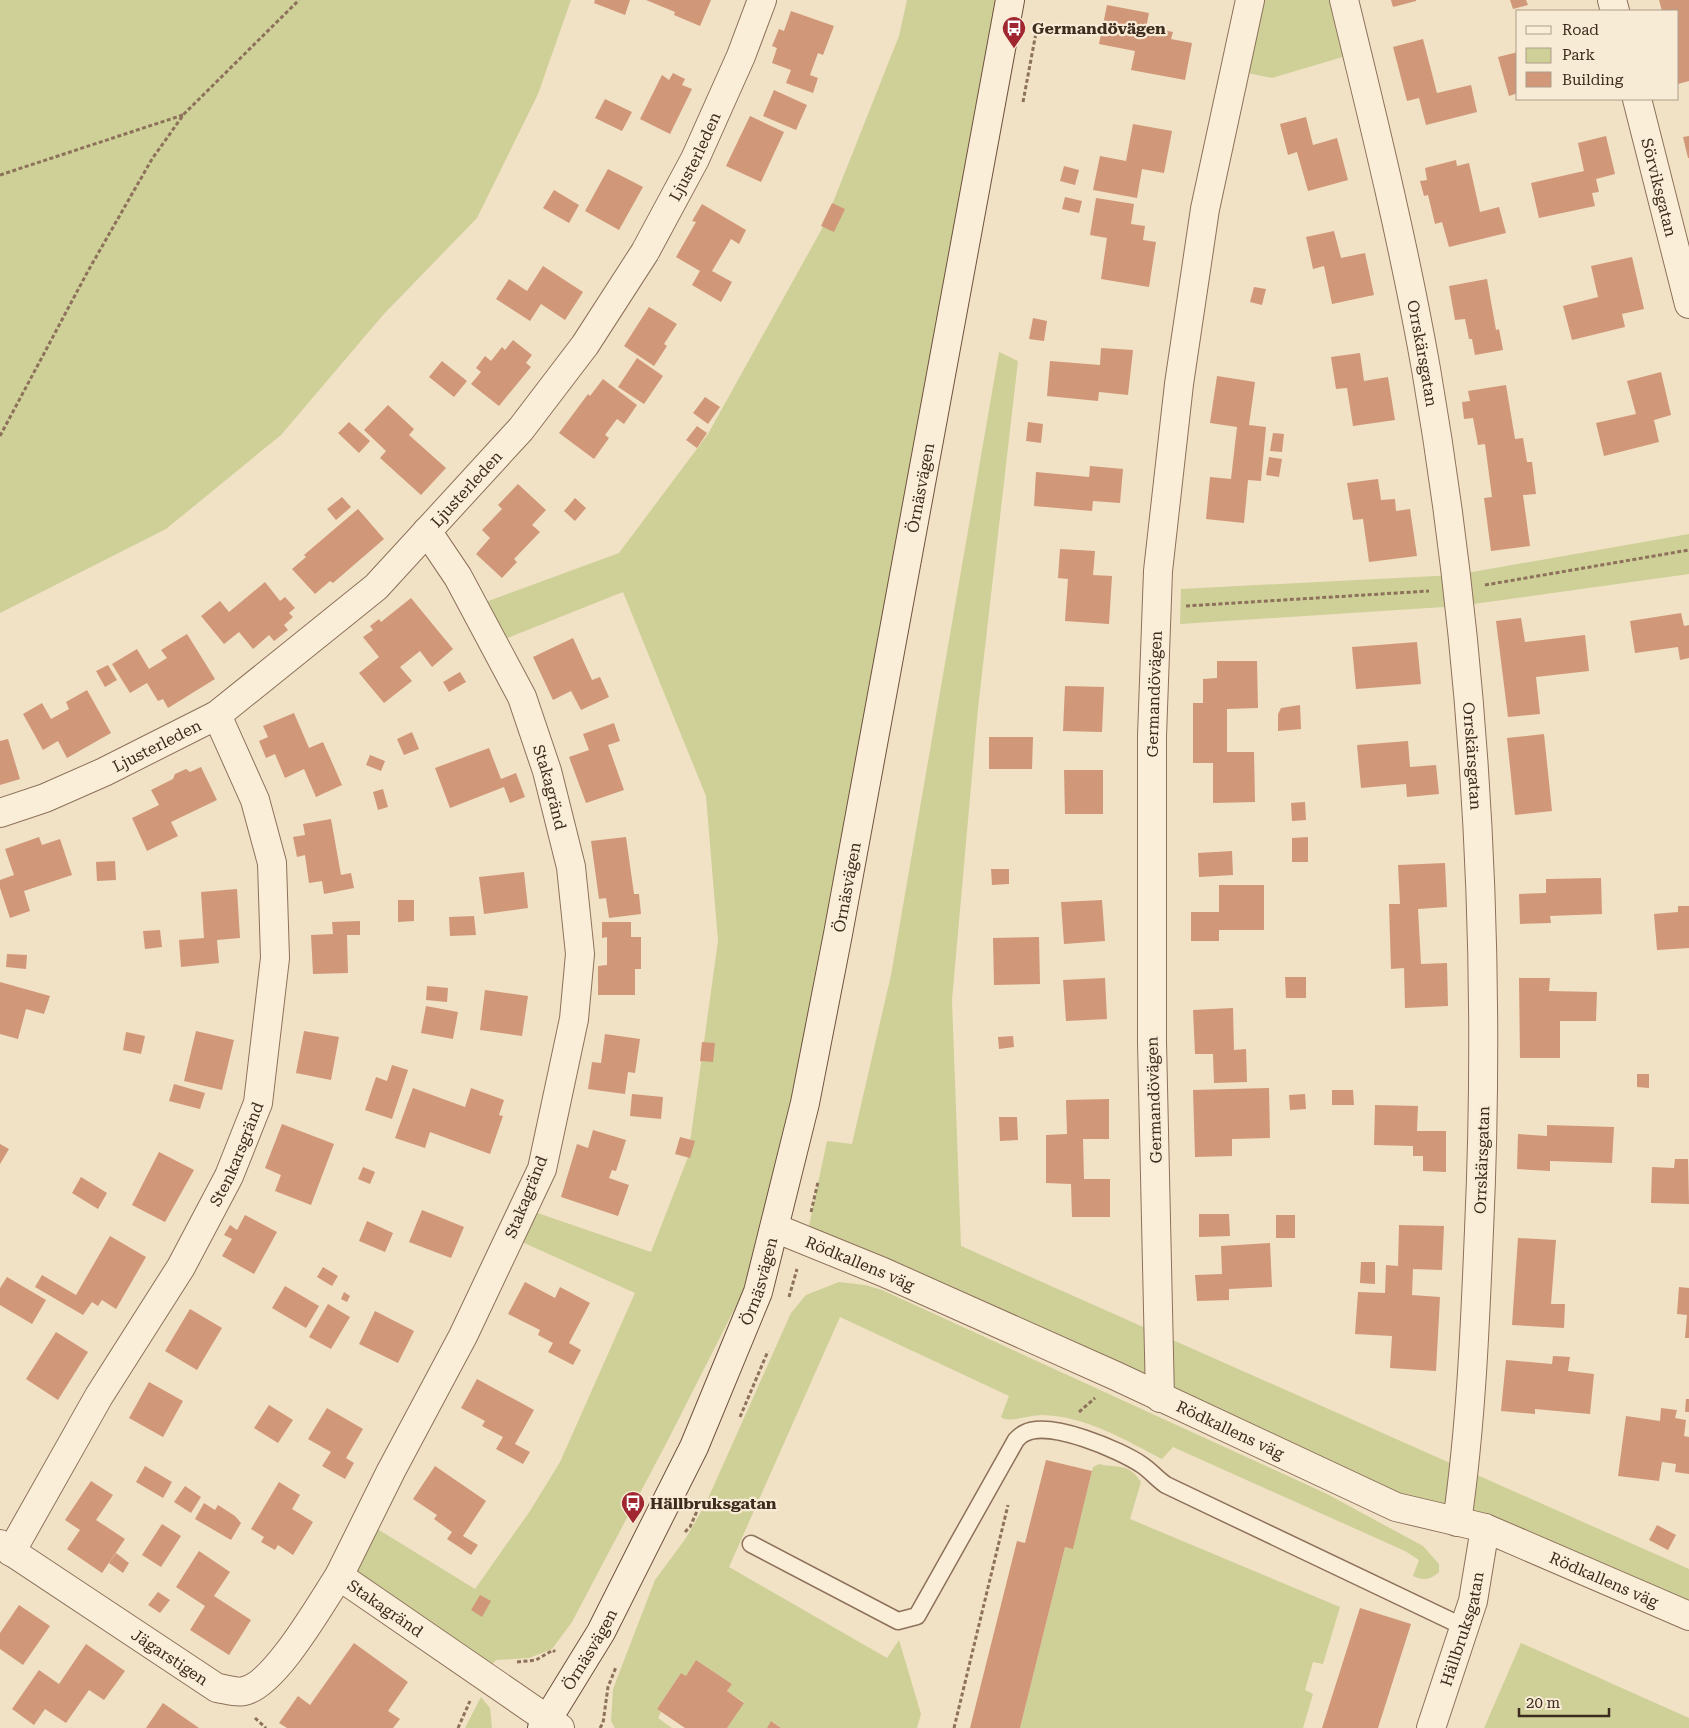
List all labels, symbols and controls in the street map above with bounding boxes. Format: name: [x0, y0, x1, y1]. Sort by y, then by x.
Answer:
legend: [1516, 10, 1679, 100]
bus stop icon: Germandövägen: [1001, 15, 1027, 49]
place label: Germandövägen: [1032, 19, 1166, 38]
text: Road: [1562, 21, 1599, 39]
text: Park: [1562, 46, 1596, 64]
text: Building: [1562, 71, 1624, 89]
street label: Ljusterleden: [665, 109, 724, 204]
street label: Sörviksgatan: [1638, 136, 1681, 239]
street label: Orrskärsgatan: [1404, 298, 1442, 408]
street label: Örnäsvägen: [903, 441, 938, 534]
street label: Ljusterleden: [427, 447, 506, 531]
street label: Germandövägen: [1143, 630, 1165, 758]
street label: Orrskärsgatan: [1459, 701, 1486, 811]
street label: Ljusterleden: [109, 715, 204, 776]
street label: Stakagränd: [529, 742, 571, 832]
street label: Örnäsvägen: [829, 841, 864, 934]
street label: Germandövägen: [1142, 1036, 1166, 1164]
street label: Stenkarsgränd: [205, 1099, 267, 1209]
street label: Orrskärsgatan: [1471, 1106, 1493, 1214]
street label: Stakagränd: [501, 1153, 551, 1241]
street label: Rödkallens väg: [803, 1232, 919, 1295]
street label: Örnäsvägen: [736, 1235, 781, 1328]
street label: Rödkallens väg: [1173, 1396, 1288, 1463]
bus stop icon: Hällbruksgatan: [620, 1490, 646, 1524]
place label: Hällbruksgatan: [650, 1494, 777, 1513]
street label: Rödkallens väg: [1547, 1548, 1662, 1612]
street label: Hällbruksgatan: [1436, 1570, 1487, 1689]
street label: Stakagränd: [344, 1575, 427, 1641]
street label: Örnäsvägen: [558, 1605, 621, 1693]
street label: Jägarstigen: [128, 1625, 212, 1689]
scale bar: [1519, 1686, 1609, 1718]
text: 20 m: [1526, 1694, 1561, 1712]

